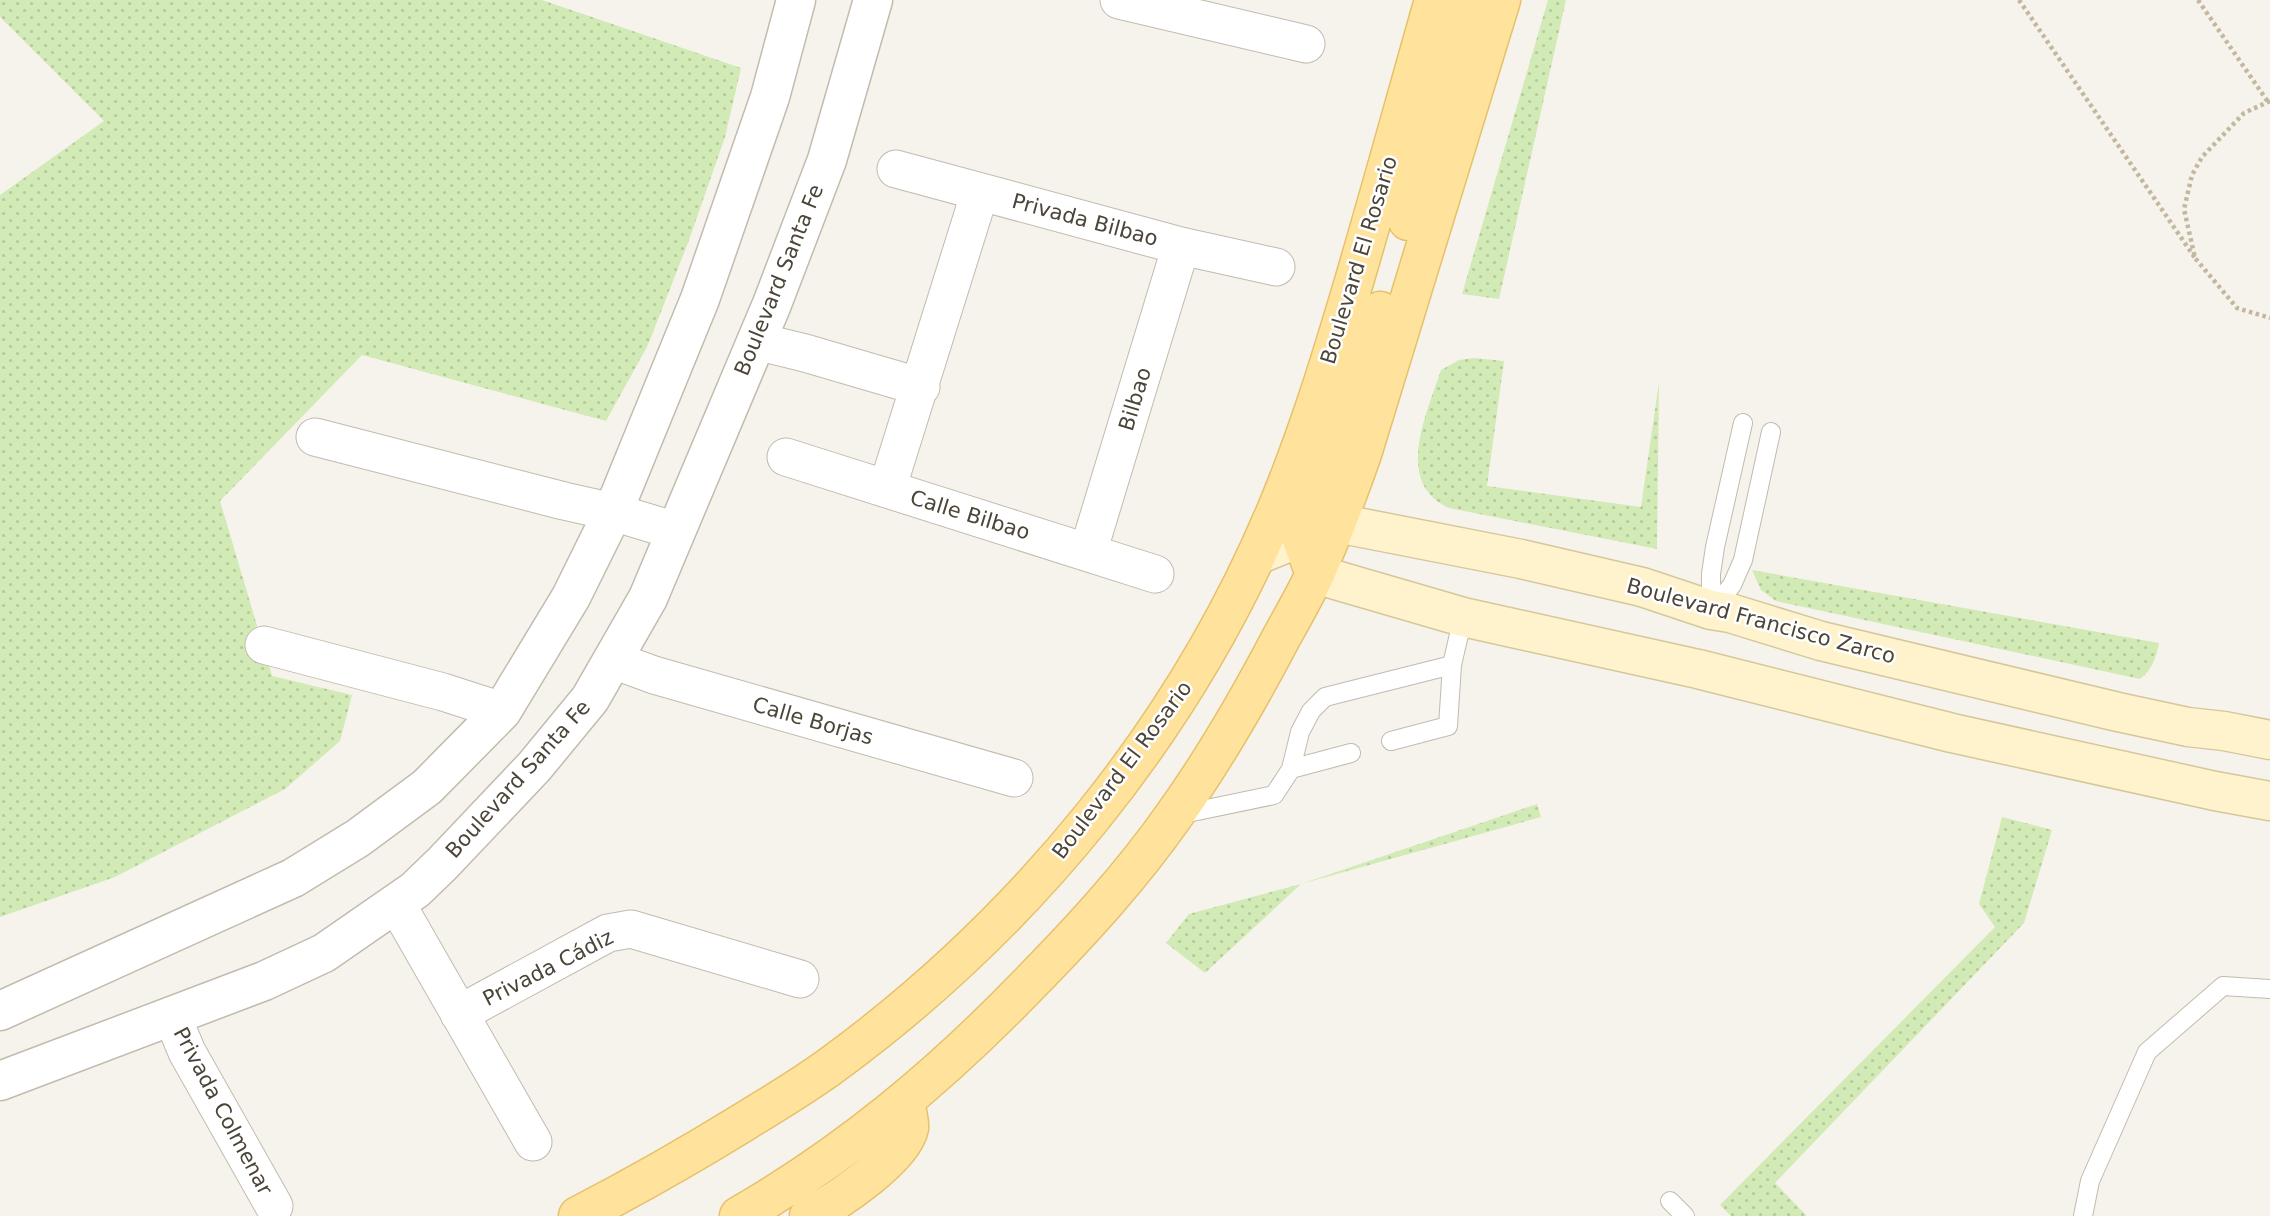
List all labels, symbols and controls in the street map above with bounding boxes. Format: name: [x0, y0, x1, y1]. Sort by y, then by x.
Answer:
street label: Boulevard El Rosario: [1316, 153, 1402, 367]
street label: Boulevard Santa Fe: [730, 181, 828, 379]
street label: Privada Bilbao: [1009, 189, 1161, 251]
street label: Bilbao: [1114, 364, 1156, 434]
street label: Calle Bilbao: [907, 485, 1033, 545]
street label: Boulevard Francisco Zarco: [1624, 574, 1898, 668]
street label: Boulevard El Rosario: [1047, 676, 1197, 864]
street label: Calle Borjas: [750, 692, 876, 750]
street label: Boulevard Santa Fe: [441, 695, 595, 863]
street label: Privada Cádiz: [479, 925, 617, 1011]
street label: Privada Colmenar: [169, 1023, 278, 1199]

